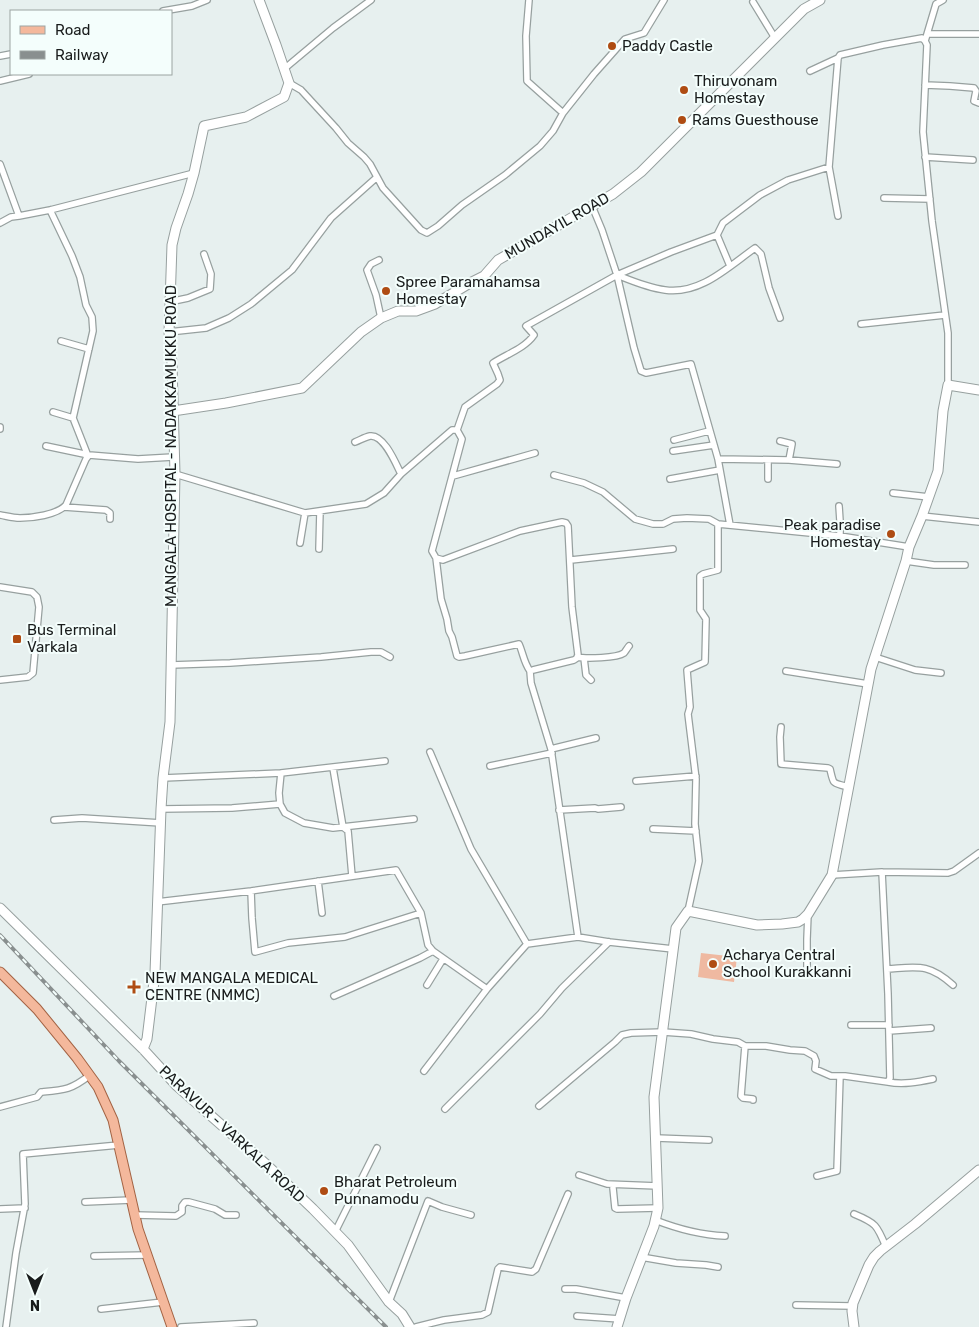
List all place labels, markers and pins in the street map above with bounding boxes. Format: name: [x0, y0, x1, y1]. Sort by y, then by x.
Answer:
place label: Paddy Castle: [622, 37, 713, 55]
marker: Paddy Castle: [606, 40, 618, 52]
place label: Thiruvonam Homestay: [694, 72, 777, 107]
marker: Thiruvonam Homestay: [678, 84, 690, 96]
place label: Rams Guesthouse: [692, 111, 819, 129]
marker: Rams Guesthouse: [676, 114, 688, 126]
place label: Spree Paramahamsa Homestay: [396, 273, 540, 308]
marker: Spree Paramahamsa Homestay: [380, 285, 392, 297]
place label: Peak paradise Homestay: [784, 516, 881, 551]
marker: Peak paradise Homestay: [885, 528, 897, 540]
place label: Bus Terminal Varkala: [27, 621, 116, 656]
marker: Bus Terminal Varkala: [11, 633, 23, 645]
place label: Acharya Central School Kurakkanni: [723, 946, 851, 981]
marker: Acharya Central School Kurakkanni: [707, 958, 719, 970]
place label: NEW MANGALA MEDICAL CENTRE (NMMC): [145, 969, 319, 1004]
marker: NEW MANGALA MEDICAL CENTRE (NMMC): [127, 980, 141, 994]
place label: Bharat Petroleum Punnamodu: [334, 1173, 457, 1208]
marker: Bharat Petroleum Punnamodu: [318, 1185, 330, 1197]

